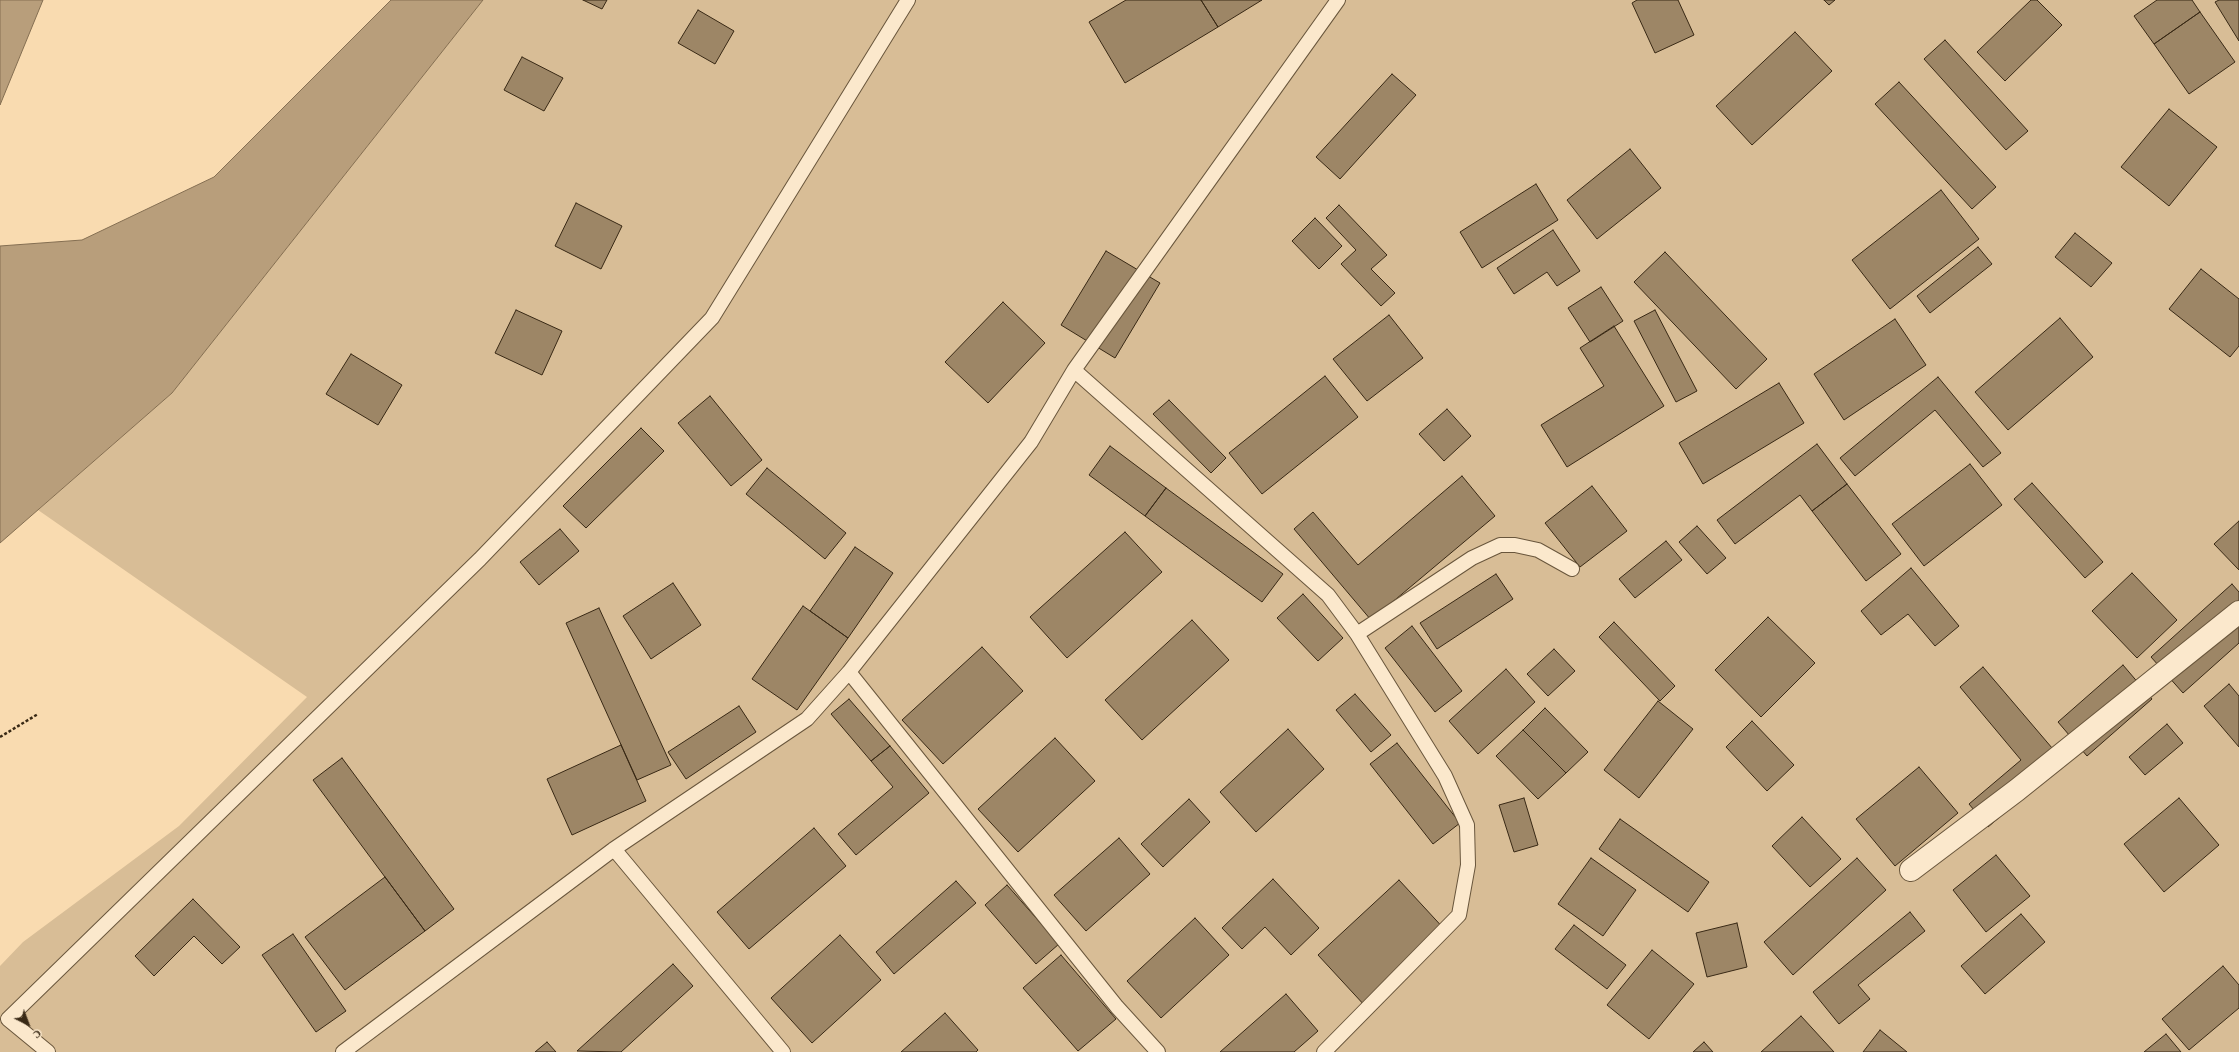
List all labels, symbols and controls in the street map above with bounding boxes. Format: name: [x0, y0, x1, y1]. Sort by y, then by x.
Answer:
north arrow: [8, 1004, 48, 1044]
text: С: [29, 1025, 44, 1041]

